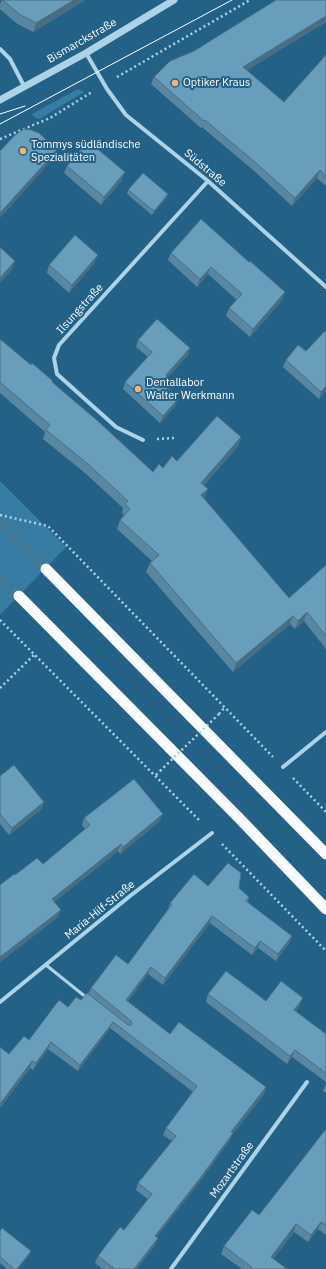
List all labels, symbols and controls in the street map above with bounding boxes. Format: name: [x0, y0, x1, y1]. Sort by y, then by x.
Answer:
street label: Bismarckstraße: [45, 16, 119, 66]
place label: Optiker Kraus: [183, 76, 250, 90]
marker: Optiker Kraus: [170, 78, 180, 88]
place label: Tommys südländische Spezialitäten: [31, 138, 141, 164]
marker: Tommys südländische Spezialitäten: [18, 146, 28, 156]
street label: Südstraße: [181, 147, 229, 189]
street label: Ilsungstraße: [54, 281, 106, 337]
place label: Dentallabor Walter Werkmann: [146, 376, 234, 402]
marker: Dentallabor Walter Werkmann: [133, 384, 143, 394]
street label: Maria-Hilf-Straße: [62, 878, 138, 942]
street label: Mozartstraße: [207, 1139, 257, 1201]

